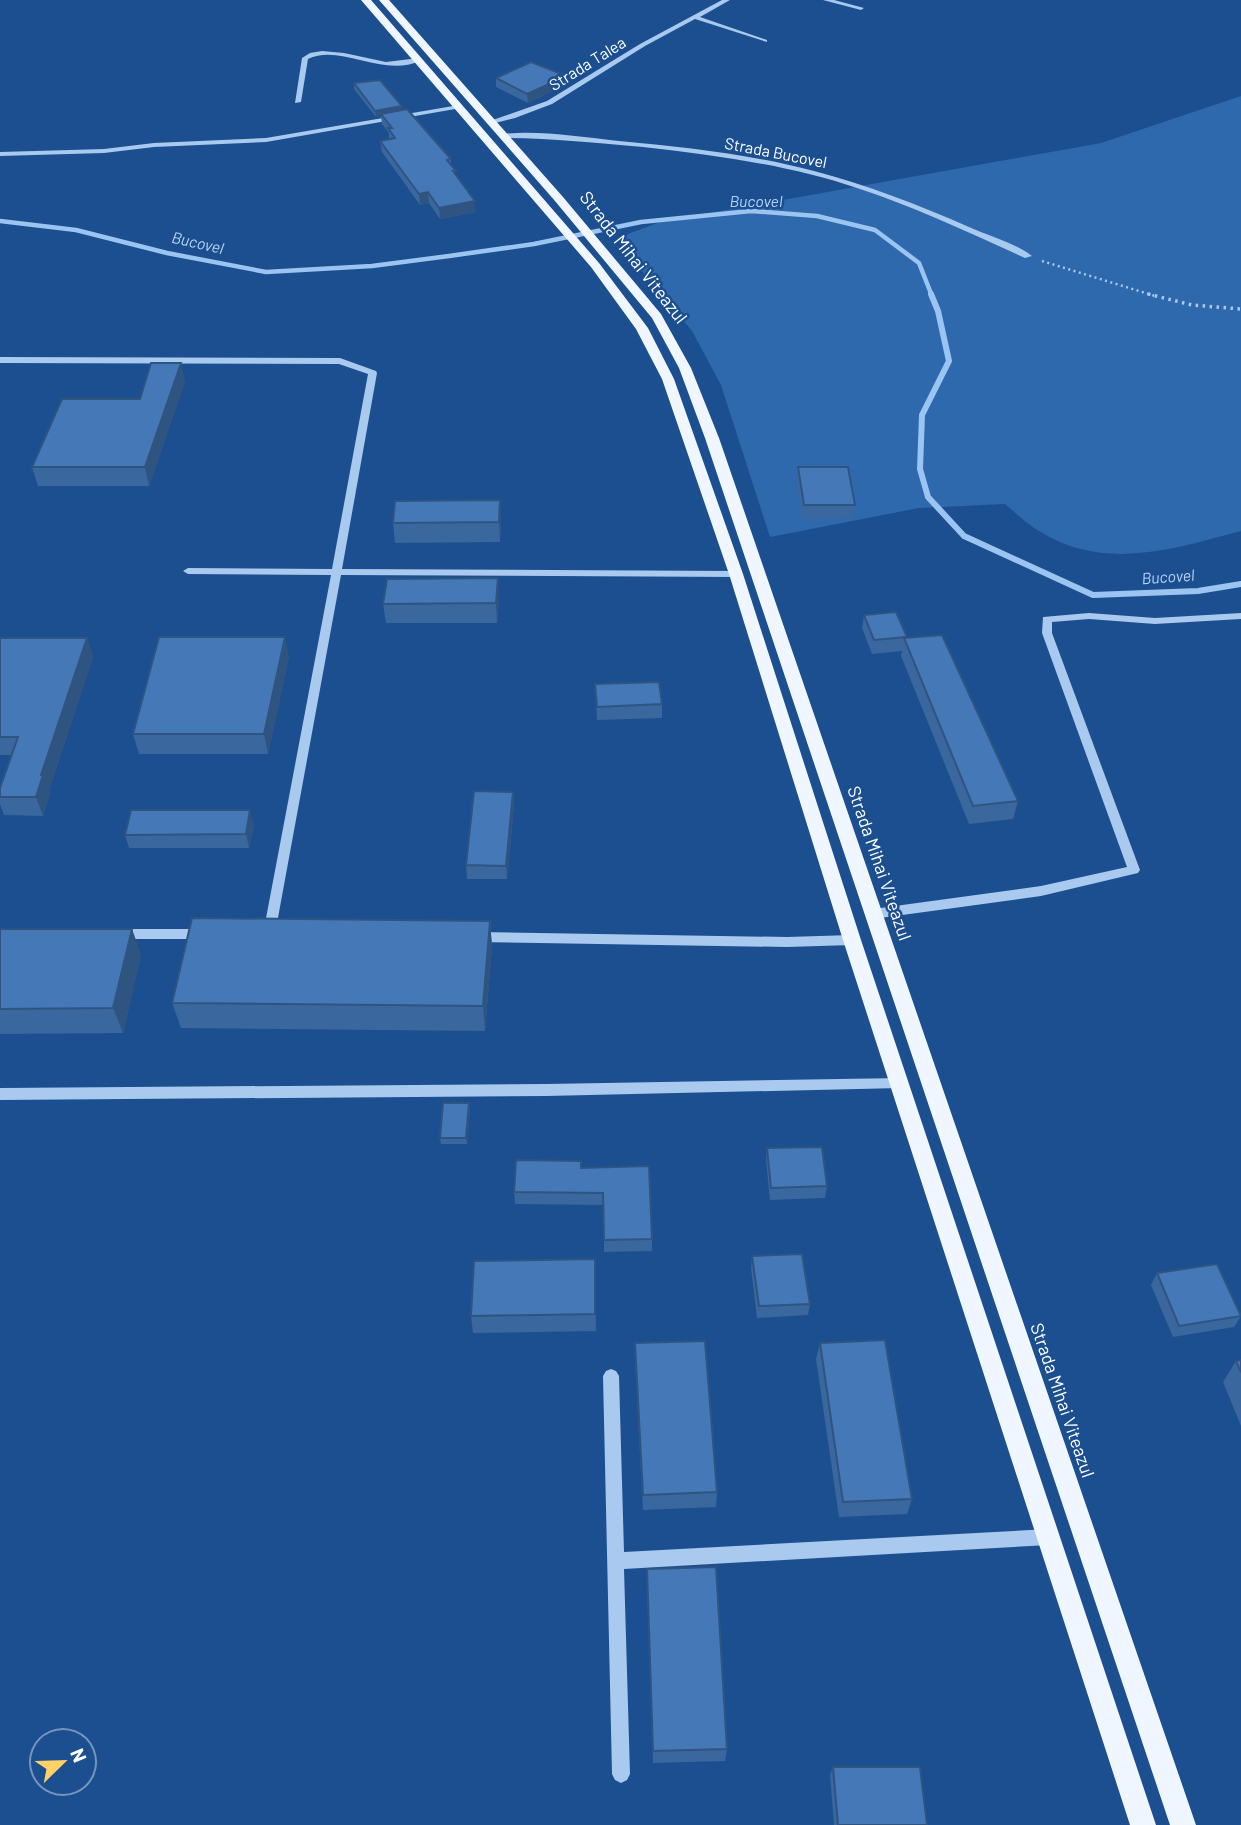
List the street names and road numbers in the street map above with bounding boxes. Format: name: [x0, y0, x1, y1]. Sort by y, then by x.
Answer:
street label: Strada Talea: [545, 32, 629, 94]
street label: Strada Bucovel: [723, 133, 829, 171]
street label: Strada Mihai Viteazul: [575, 186, 693, 328]
street label: Strada Mihai Viteazul: [843, 783, 917, 943]
street label: Strada Mihai Viteazul: [1026, 1320, 1100, 1480]

